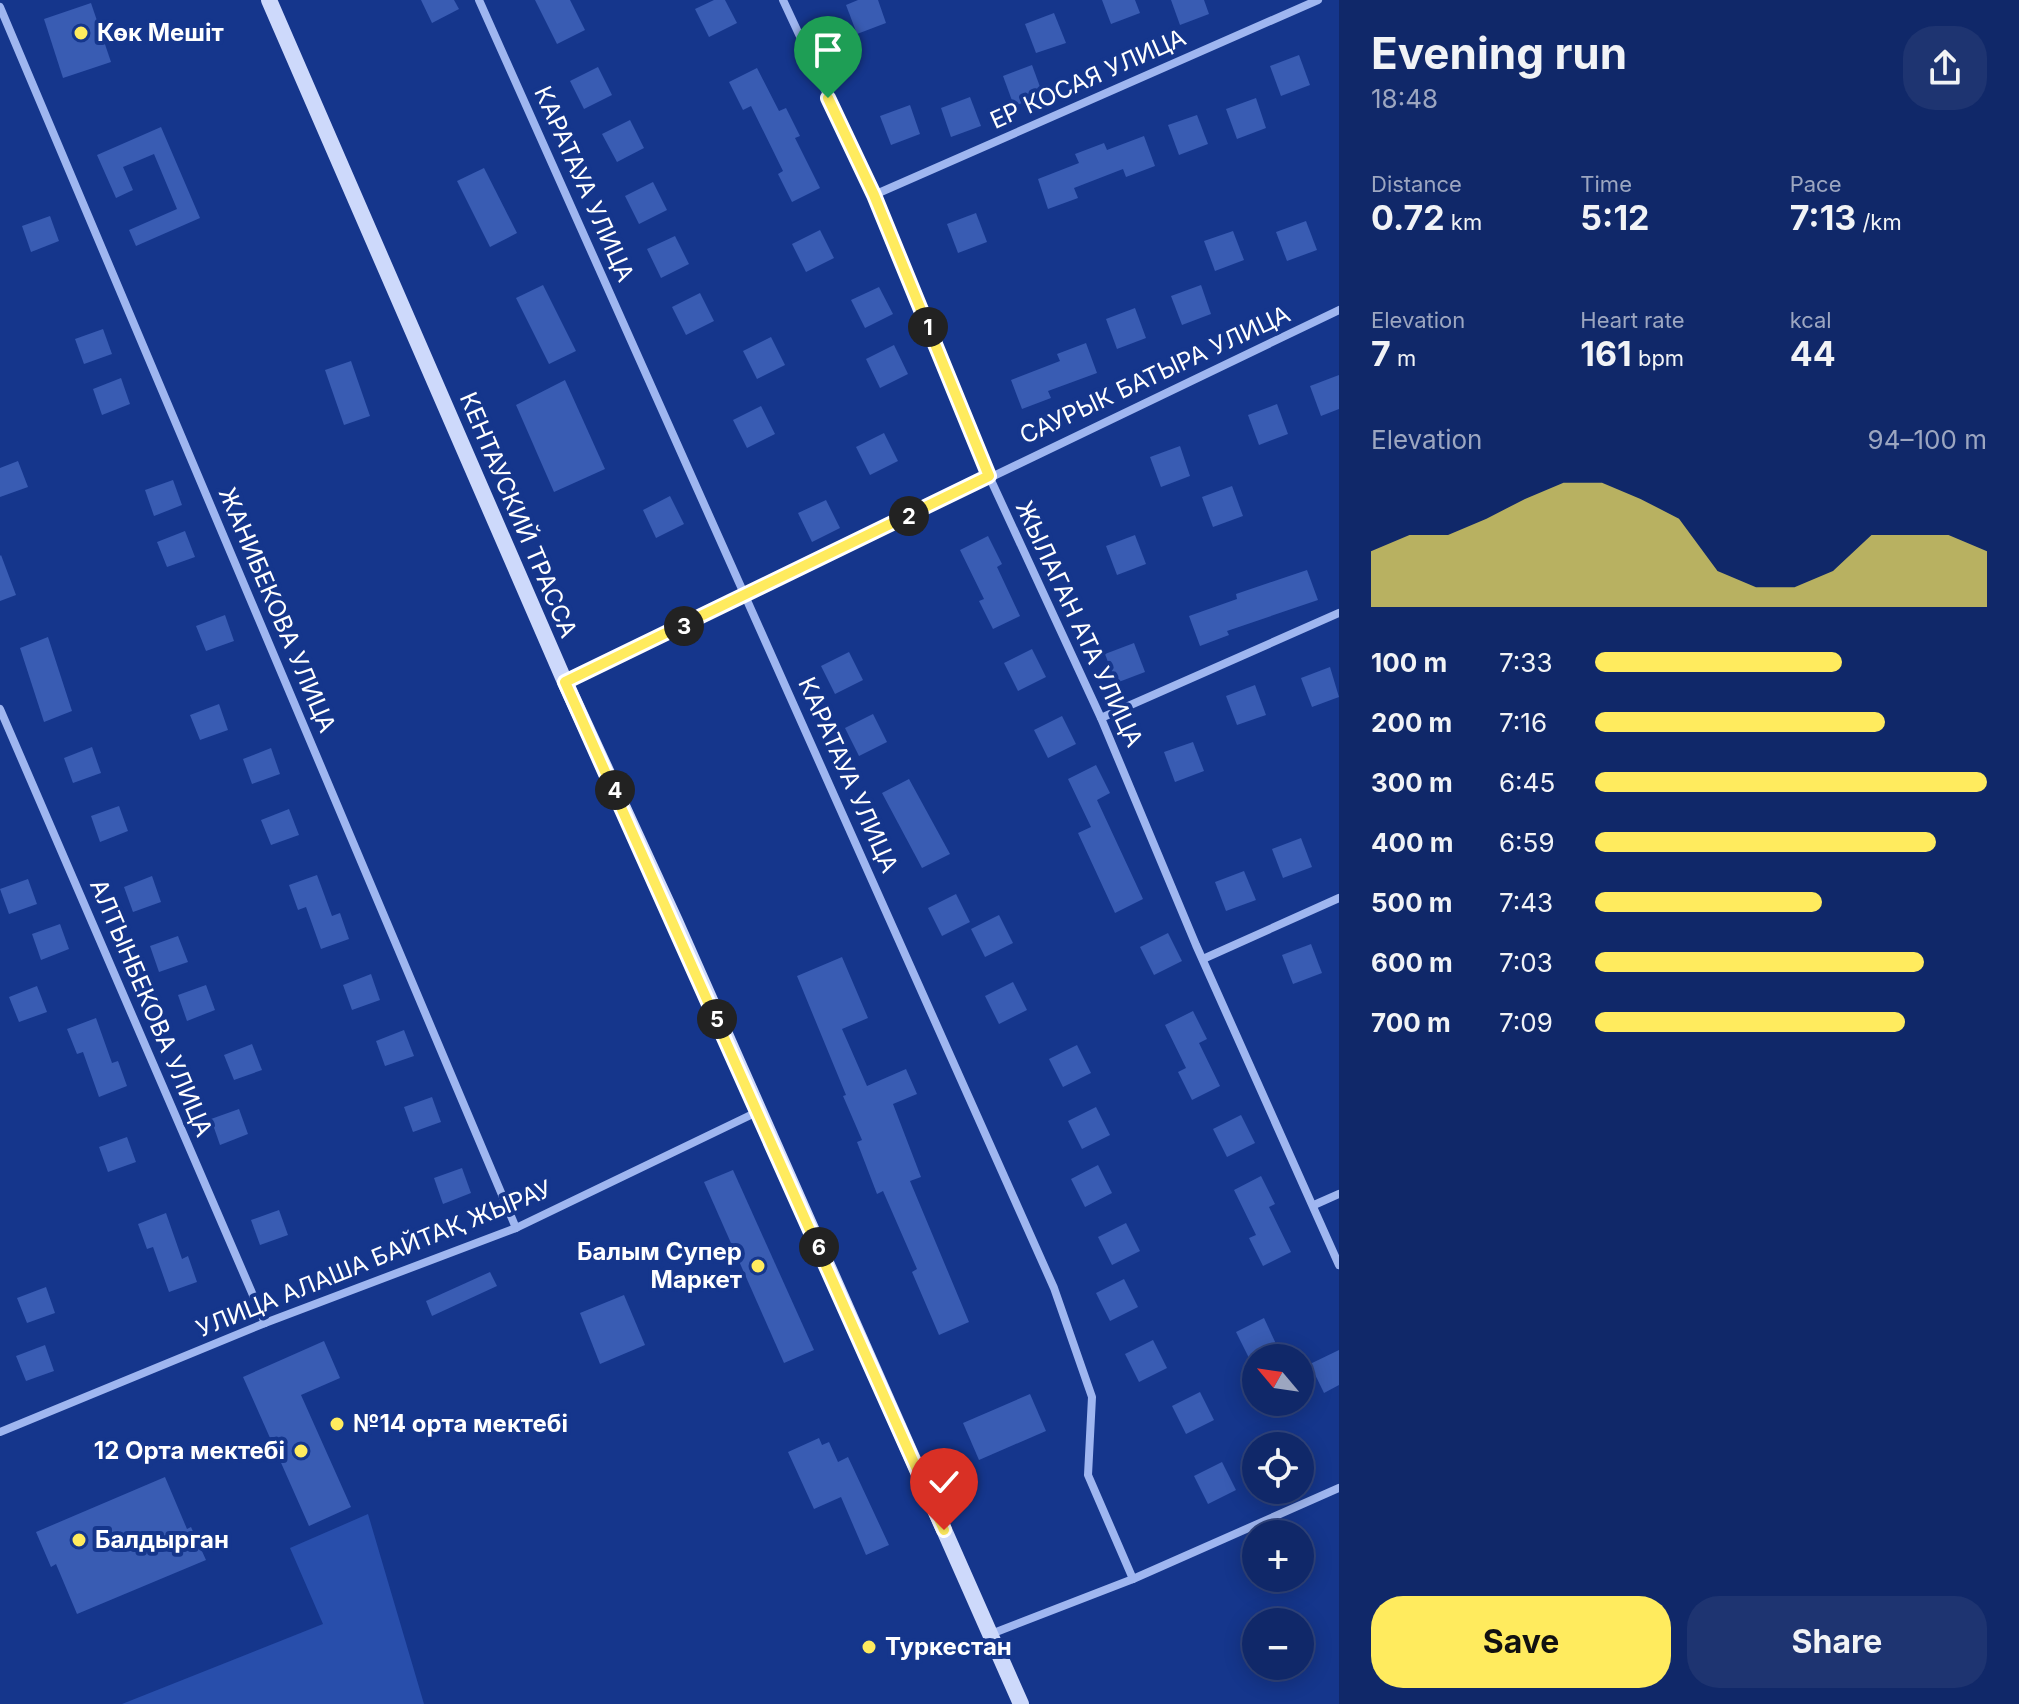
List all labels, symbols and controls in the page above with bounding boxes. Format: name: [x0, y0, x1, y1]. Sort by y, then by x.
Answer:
pin: [794, 16, 862, 98]
place label: Көк Мешіт: [97, 18, 224, 47]
street label: ЕР КОСАЯ УЛИЦА: [986, 22, 1190, 135]
marker: Көк Мешіт: [72, 24, 90, 42]
text: Evening run: [1371, 26, 1627, 80]
button: share: [1903, 26, 1987, 110]
icon: arrive: [806, 28, 850, 72]
street label: КАРАТАУА УЛИЦА: [528, 82, 641, 286]
text: 18:48: [1371, 83, 1438, 114]
text: Distance: [1371, 171, 1462, 197]
text: Time: [1580, 171, 1632, 197]
text: Pace: [1790, 171, 1841, 197]
text: 0.72: [1371, 197, 1445, 238]
text: 5:12: [1580, 197, 1650, 238]
text: 7:13: [1790, 197, 1856, 238]
text: km: [1445, 209, 1482, 235]
text: /km: [1856, 209, 1902, 235]
street label: САУРЫК БАТЫРА УЛИЦА: [1015, 299, 1295, 450]
pin: 1: [908, 307, 948, 347]
text: Elevation: [1371, 307, 1465, 333]
text: Heart rate: [1580, 307, 1685, 333]
text: kcal: [1790, 307, 1832, 333]
text: 1: [923, 314, 933, 340]
text: 7: [1371, 333, 1391, 374]
text: 161: [1580, 333, 1632, 374]
text: 44: [1790, 333, 1836, 374]
text: m: [1391, 345, 1416, 371]
text: bpm: [1632, 345, 1684, 371]
street label: КЕНТАУСКИЙ ТРАССА: [454, 387, 584, 642]
text: Elevation: [1371, 424, 1482, 455]
text: 94–100 m: [1868, 424, 1987, 455]
street label: ЖАНИБЕКОВА УЛИЦА: [213, 483, 342, 737]
pin: 2: [889, 496, 929, 536]
street label: ЖЫЛАГАН АТА УЛИЦА: [1010, 496, 1149, 751]
text: 2: [902, 503, 916, 529]
pin: 3: [664, 606, 704, 646]
text: 3: [677, 613, 691, 639]
text: 100 m: [1371, 647, 1447, 678]
text: 7:33: [1499, 647, 1552, 678]
street label: КАРАТАУА УЛИЦА: [792, 673, 905, 877]
text: 200 m: [1371, 707, 1452, 738]
text: 7:16: [1499, 707, 1547, 738]
text: 300 m: [1371, 767, 1453, 798]
text: 6:45: [1499, 767, 1555, 798]
pin: 4: [595, 770, 635, 810]
text: 4: [608, 777, 622, 803]
text: 400 m: [1371, 827, 1454, 858]
text: 6:59: [1499, 827, 1555, 858]
street label: АЛТЫНБЕКОВА УЛИЦА: [84, 875, 219, 1141]
text: 500 m: [1371, 887, 1453, 918]
text: 7:43: [1499, 887, 1553, 918]
text: 600 m: [1371, 947, 1453, 978]
text: 7:03: [1499, 947, 1553, 978]
pin: 5: [697, 999, 737, 1039]
text: 5: [710, 1006, 724, 1032]
text: 700 m: [1371, 1007, 1451, 1038]
text: 7:09: [1499, 1007, 1553, 1038]
street label: УЛИЦА АЛАША БАЙТАҚ ЖЫРАУ: [192, 1173, 556, 1343]
pin: 6: [799, 1227, 839, 1267]
text: 6: [812, 1234, 826, 1260]
place label: Балым Супер Маркет: [577, 1237, 742, 1294]
marker: Балым Супер Маркет: [749, 1257, 767, 1275]
north arrow: [1242, 1344, 1314, 1416]
map controls: [1242, 1344, 1314, 1680]
place label: №14 орта мектебі: [353, 1409, 568, 1438]
marker: №14 орта мектебі: [328, 1415, 346, 1433]
button: locate: [1242, 1432, 1314, 1504]
place label: 12 Орта мектебі: [94, 1436, 285, 1465]
marker: 12 Орта мектебі: [292, 1442, 310, 1460]
pin: [910, 1448, 978, 1530]
icon: check: [922, 1460, 966, 1504]
button: +: [1242, 1520, 1314, 1592]
place label: Балдырган: [95, 1525, 229, 1554]
marker: Балдырган: [70, 1531, 88, 1549]
button: Save: [1371, 1596, 1671, 1688]
button: Share: [1687, 1596, 1987, 1688]
button: −: [1242, 1608, 1314, 1680]
place label: Туркестан: [885, 1632, 1012, 1661]
marker: Туркестан: [860, 1638, 878, 1656]

